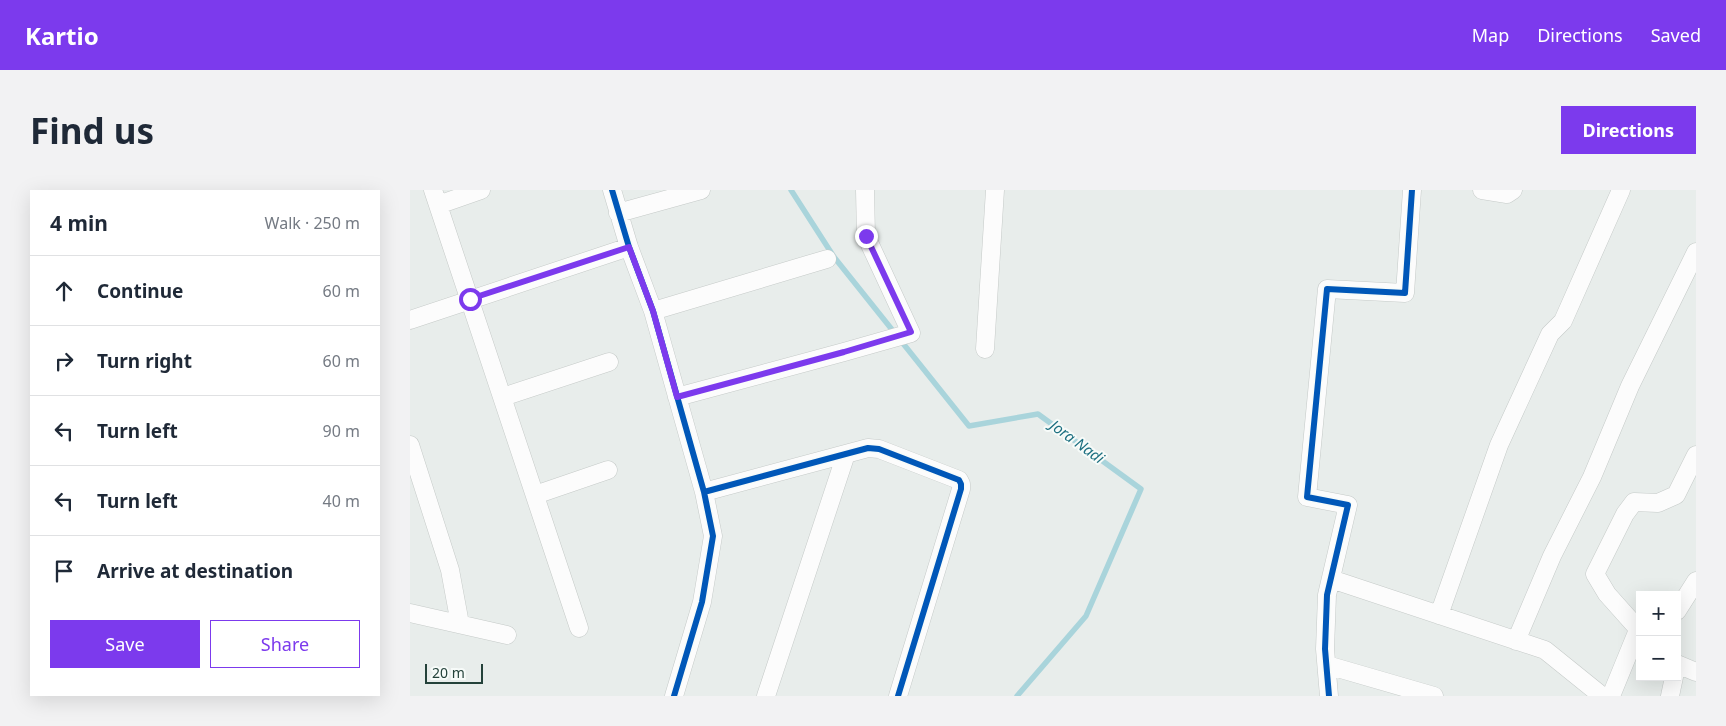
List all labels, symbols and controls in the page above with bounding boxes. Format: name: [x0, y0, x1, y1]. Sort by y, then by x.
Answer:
text: Kartio: [25, 19, 99, 52]
text: Map: [1472, 23, 1509, 47]
text: Directions: [1537, 23, 1623, 47]
text: Saved: [1651, 23, 1701, 47]
button: Directions: [1561, 106, 1696, 154]
text: Find us: [30, 107, 154, 154]
text: 4 min: [50, 209, 108, 237]
text: Walk · 250 m: [265, 212, 360, 234]
route end: [855, 225, 878, 248]
icon: ahead: [50, 277, 78, 305]
text: Continue: [97, 278, 183, 304]
text: 60 m: [323, 280, 360, 302]
route start: [459, 288, 482, 311]
icon: right: [50, 347, 78, 375]
text: Turn right: [97, 348, 192, 374]
text: 60 m: [323, 350, 360, 372]
water label: Jora Nadi: [1044, 413, 1110, 468]
icon: left: [50, 417, 78, 445]
text: Turn left: [97, 418, 178, 444]
text: 90 m: [323, 420, 360, 442]
icon: left: [50, 487, 78, 515]
text: Turn left: [97, 488, 178, 514]
text: 40 m: [323, 490, 360, 512]
icon: arrive: [50, 557, 78, 585]
text: Arrive at destination: [97, 558, 293, 584]
map controls: [1636, 591, 1681, 681]
button: +: [1636, 591, 1681, 636]
button: Save: [50, 620, 200, 668]
button: Share: [210, 620, 360, 668]
button: −: [1636, 636, 1681, 681]
scale bar: [425, 661, 482, 684]
text: 20 m: [432, 663, 465, 682]

